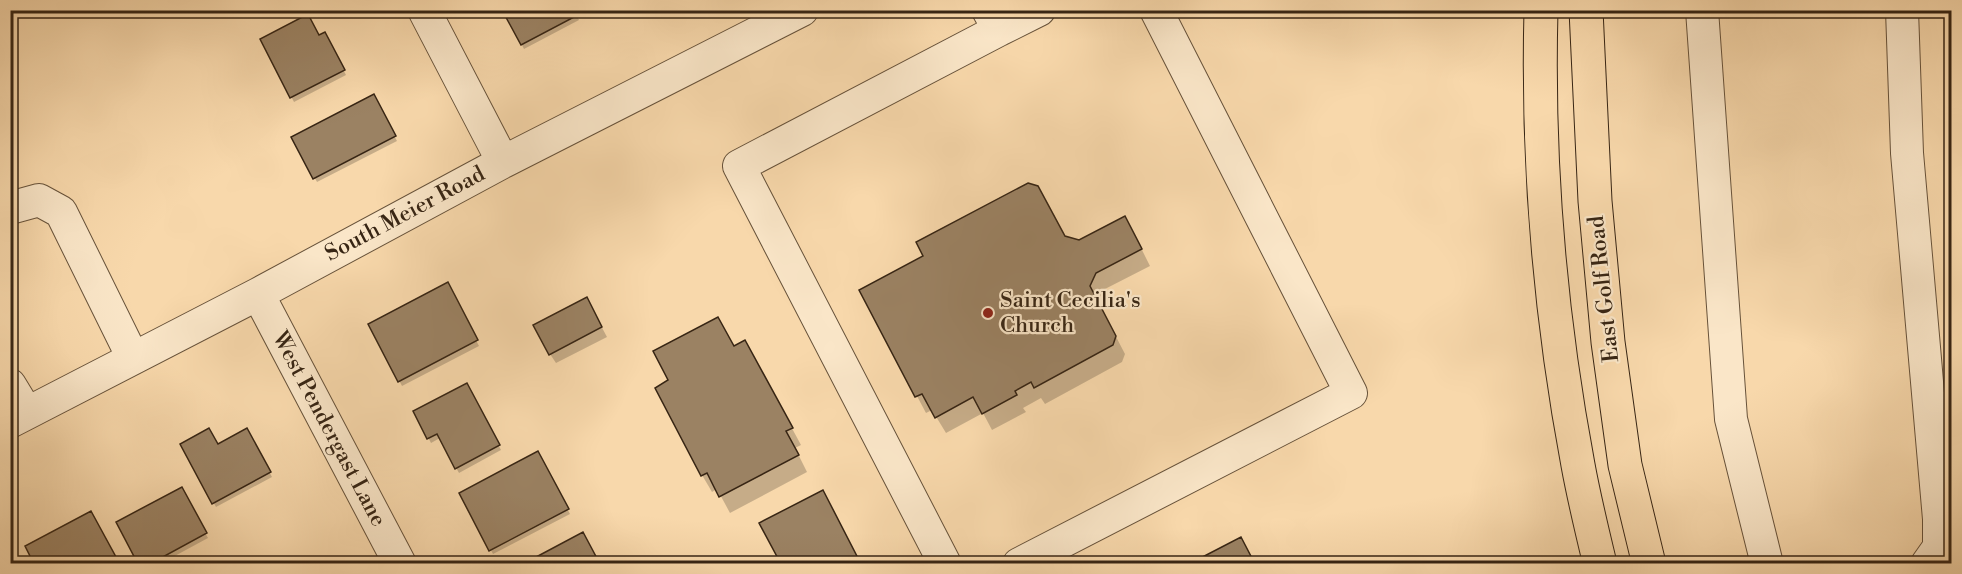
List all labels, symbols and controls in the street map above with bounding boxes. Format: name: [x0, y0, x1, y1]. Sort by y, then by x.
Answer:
street label: South Meier Road: [320, 160, 490, 268]
street label: East Golf Road: [1583, 214, 1625, 364]
place label: Saint Cecilia's Church: [1000, 287, 1141, 339]
marker: Saint Cecilia's Church: [981, 306, 995, 320]
street label: West Pendergast Lane: [266, 326, 392, 531]

